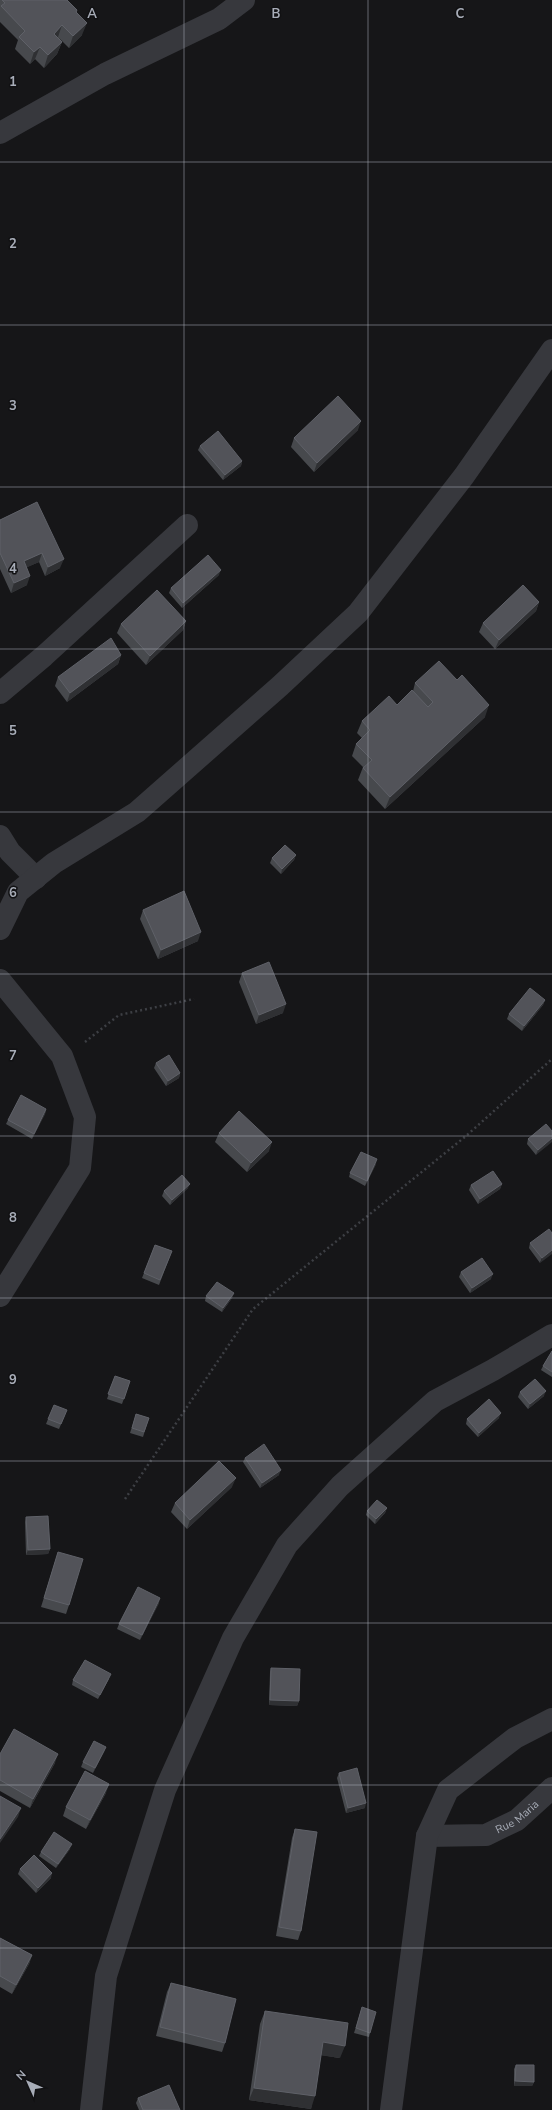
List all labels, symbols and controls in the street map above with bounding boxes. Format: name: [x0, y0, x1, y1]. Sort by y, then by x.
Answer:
text: A: [87, 5, 97, 23]
text: B: [272, 5, 281, 23]
text: C: [456, 5, 465, 23]
text: 1: [9, 73, 17, 91]
text: 2: [9, 235, 17, 253]
text: 3: [9, 397, 17, 415]
text: 4: [9, 560, 17, 578]
text: 5: [9, 722, 17, 740]
text: 6: [9, 884, 17, 902]
text: 7: [9, 1047, 17, 1065]
text: 8: [9, 1209, 17, 1227]
text: 9: [9, 1371, 17, 1389]
street label: Rue Maria: [493, 1797, 542, 1837]
north arrow: [8, 2062, 48, 2102]
text: N: [13, 2067, 29, 2083]

